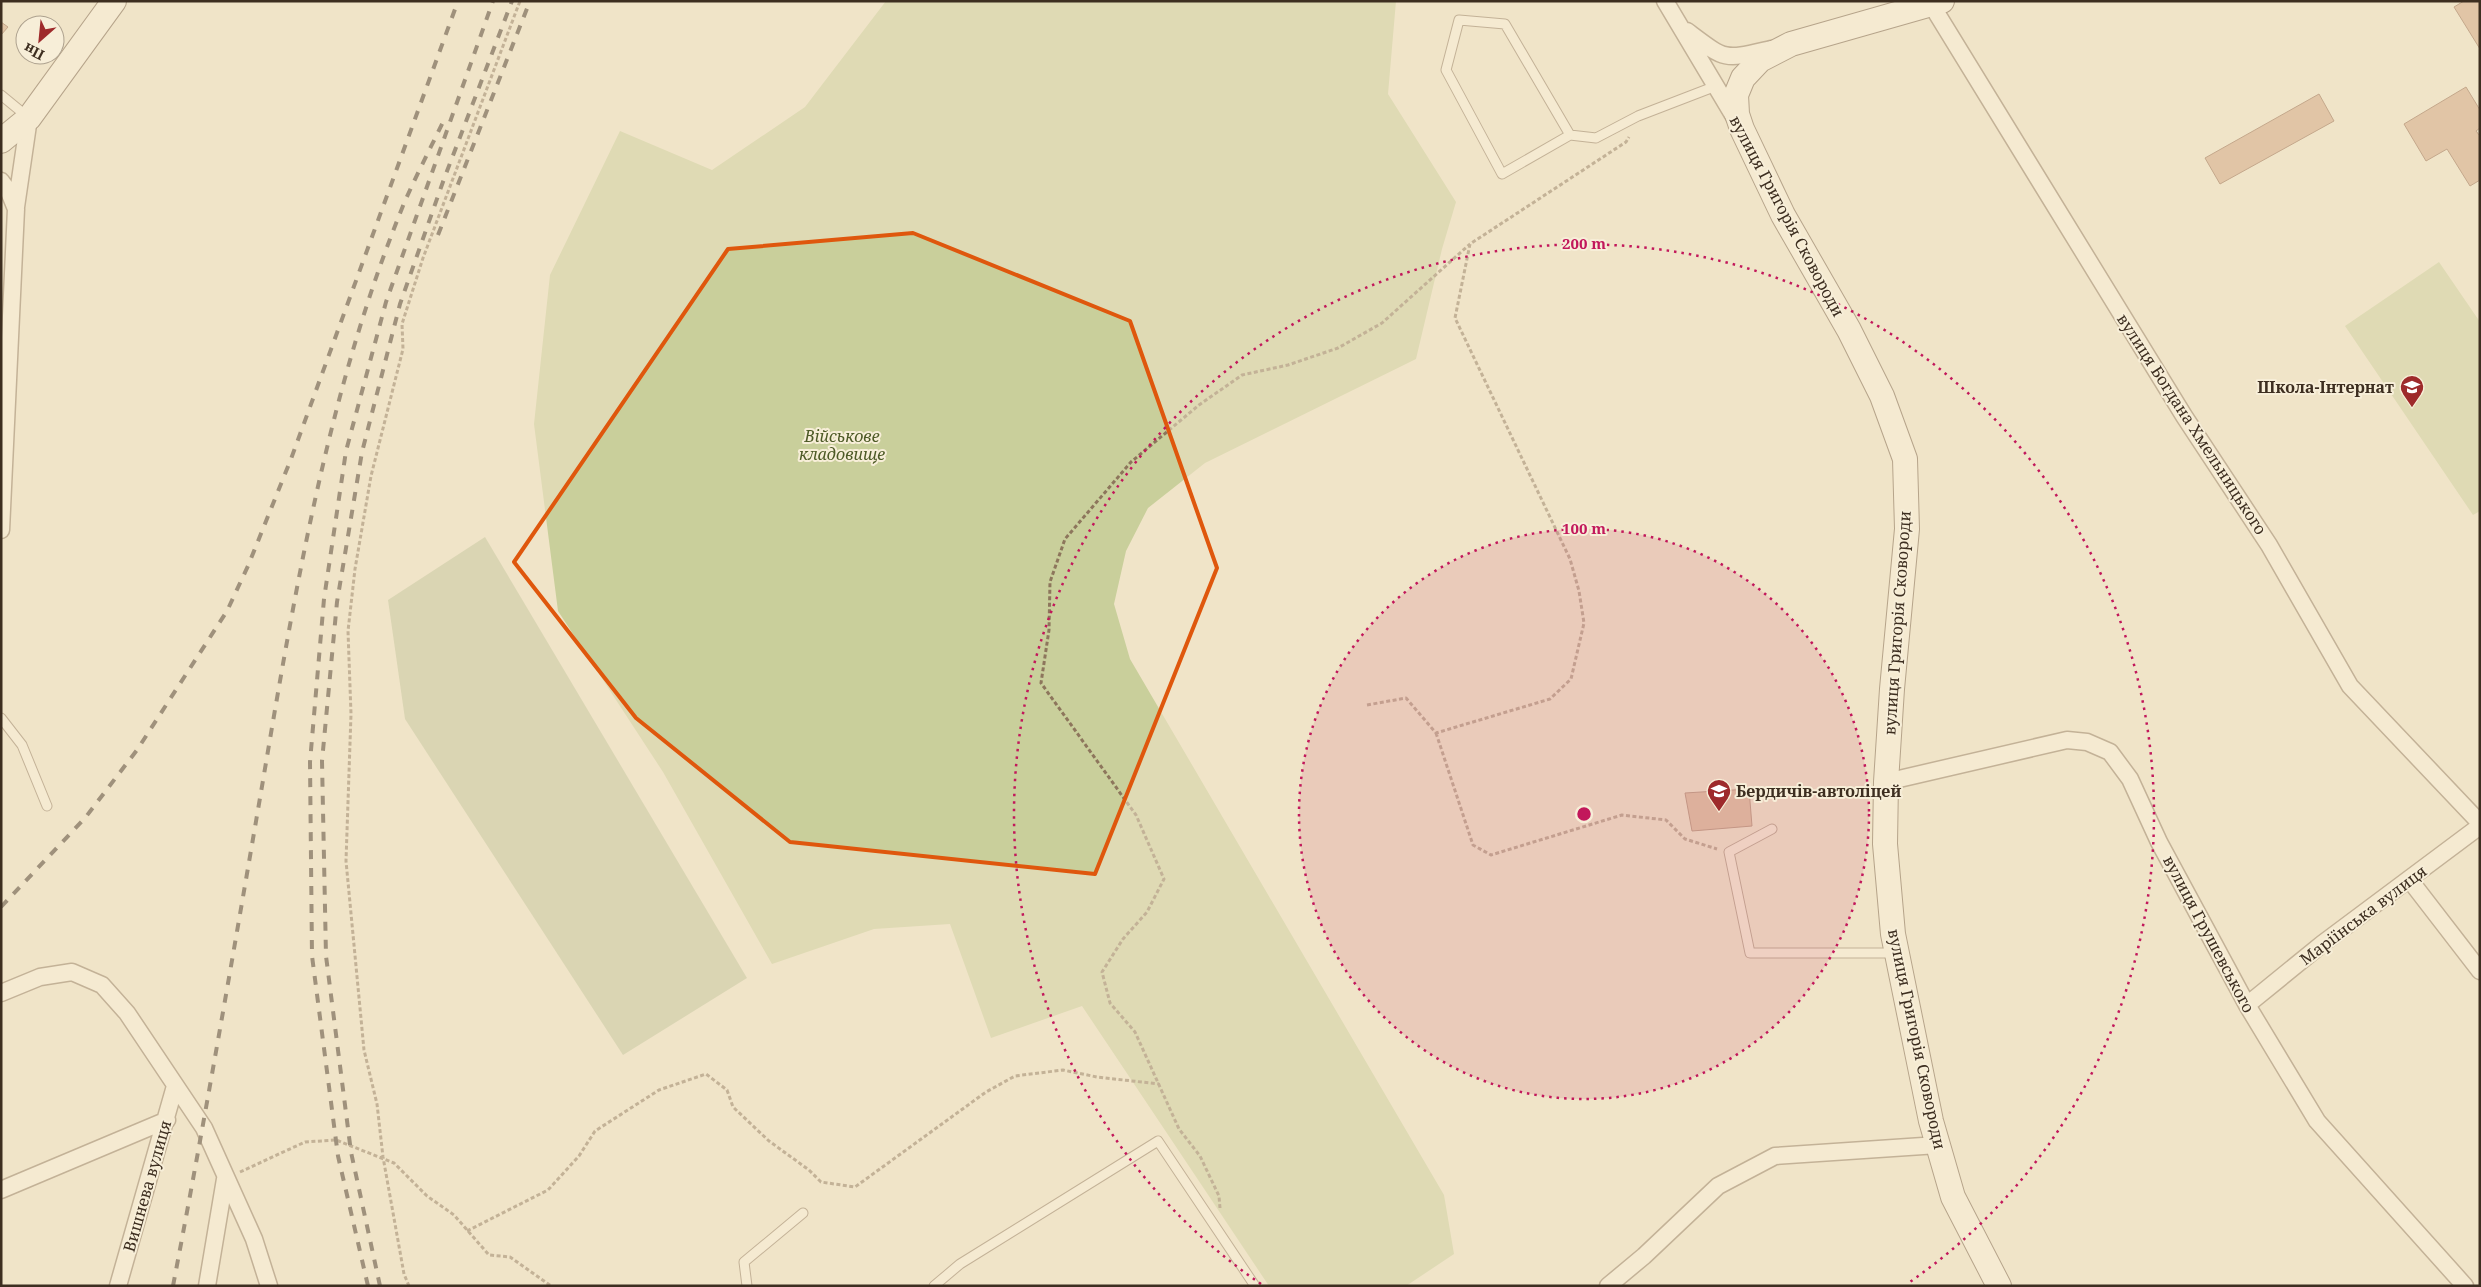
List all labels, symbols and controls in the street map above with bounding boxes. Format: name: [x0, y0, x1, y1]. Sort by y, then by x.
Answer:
north arrow: [15, 15, 65, 65]
text: Пн: [20, 39, 47, 65]
street label: вулиця Григорія Сковороди: [1724, 112, 1850, 321]
text: 200 m: [1562, 233, 1606, 253]
street label: вулиця Богдана Хмельницького: [2112, 309, 2272, 539]
school or university icon: Школа-Інтернат: [2399, 374, 2425, 408]
place label: Школа-Інтернат: [2257, 376, 2394, 398]
park label: Військове кладовище: [799, 425, 885, 465]
street label: вулиця Григорія Сковороди: [1878, 510, 1916, 736]
text: 100 m: [1562, 518, 1606, 538]
school or university icon: Бердичів-автоліцей: [1706, 778, 1732, 812]
place label: Бердичів-автоліцей: [1736, 780, 1901, 802]
centre of rings: [1575, 805, 1593, 823]
street label: вулиця Грушевського: [2158, 851, 2260, 1017]
street label: Маріїнська вулиця: [2295, 860, 2431, 970]
street label: вулиця Григорія Сковороди: [1883, 927, 1951, 1151]
street label: Вишнева вулиця: [118, 1118, 176, 1254]

